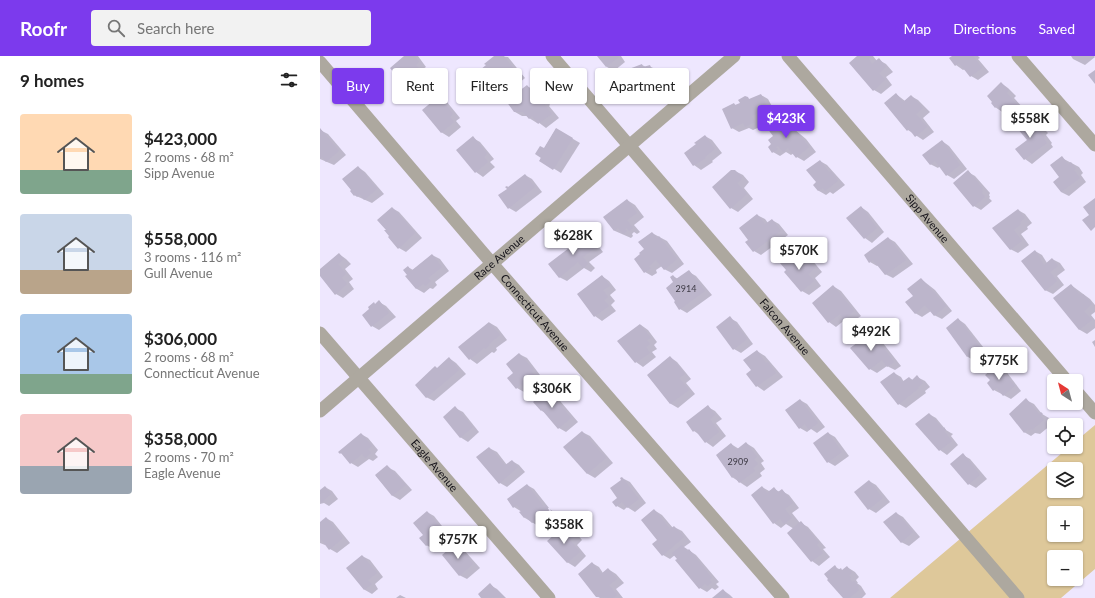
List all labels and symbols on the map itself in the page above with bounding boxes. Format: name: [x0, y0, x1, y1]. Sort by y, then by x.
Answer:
pin: $423K: [758, 105, 814, 139]
pin: $558K: [1002, 105, 1058, 139]
street label: Sipp Avenue: [903, 191, 952, 245]
pin: $628K: [545, 222, 601, 256]
street label: Race Avenue: [471, 232, 527, 282]
pin: $570K: [771, 237, 827, 271]
street label: Connecticut Avenue: [498, 271, 572, 354]
house number: 2914: [676, 283, 696, 294]
street label: Falcon Avenue: [757, 296, 813, 357]
pin: $492K: [843, 318, 899, 352]
pin: $775K: [971, 347, 1027, 381]
north arrow: [1047, 374, 1083, 410]
pin: $306K: [524, 375, 580, 409]
street label: Eagle Avenue: [409, 436, 461, 494]
house number: 2909: [728, 456, 748, 467]
pin: $358K: [536, 511, 592, 545]
pin: $757K: [430, 526, 486, 560]

